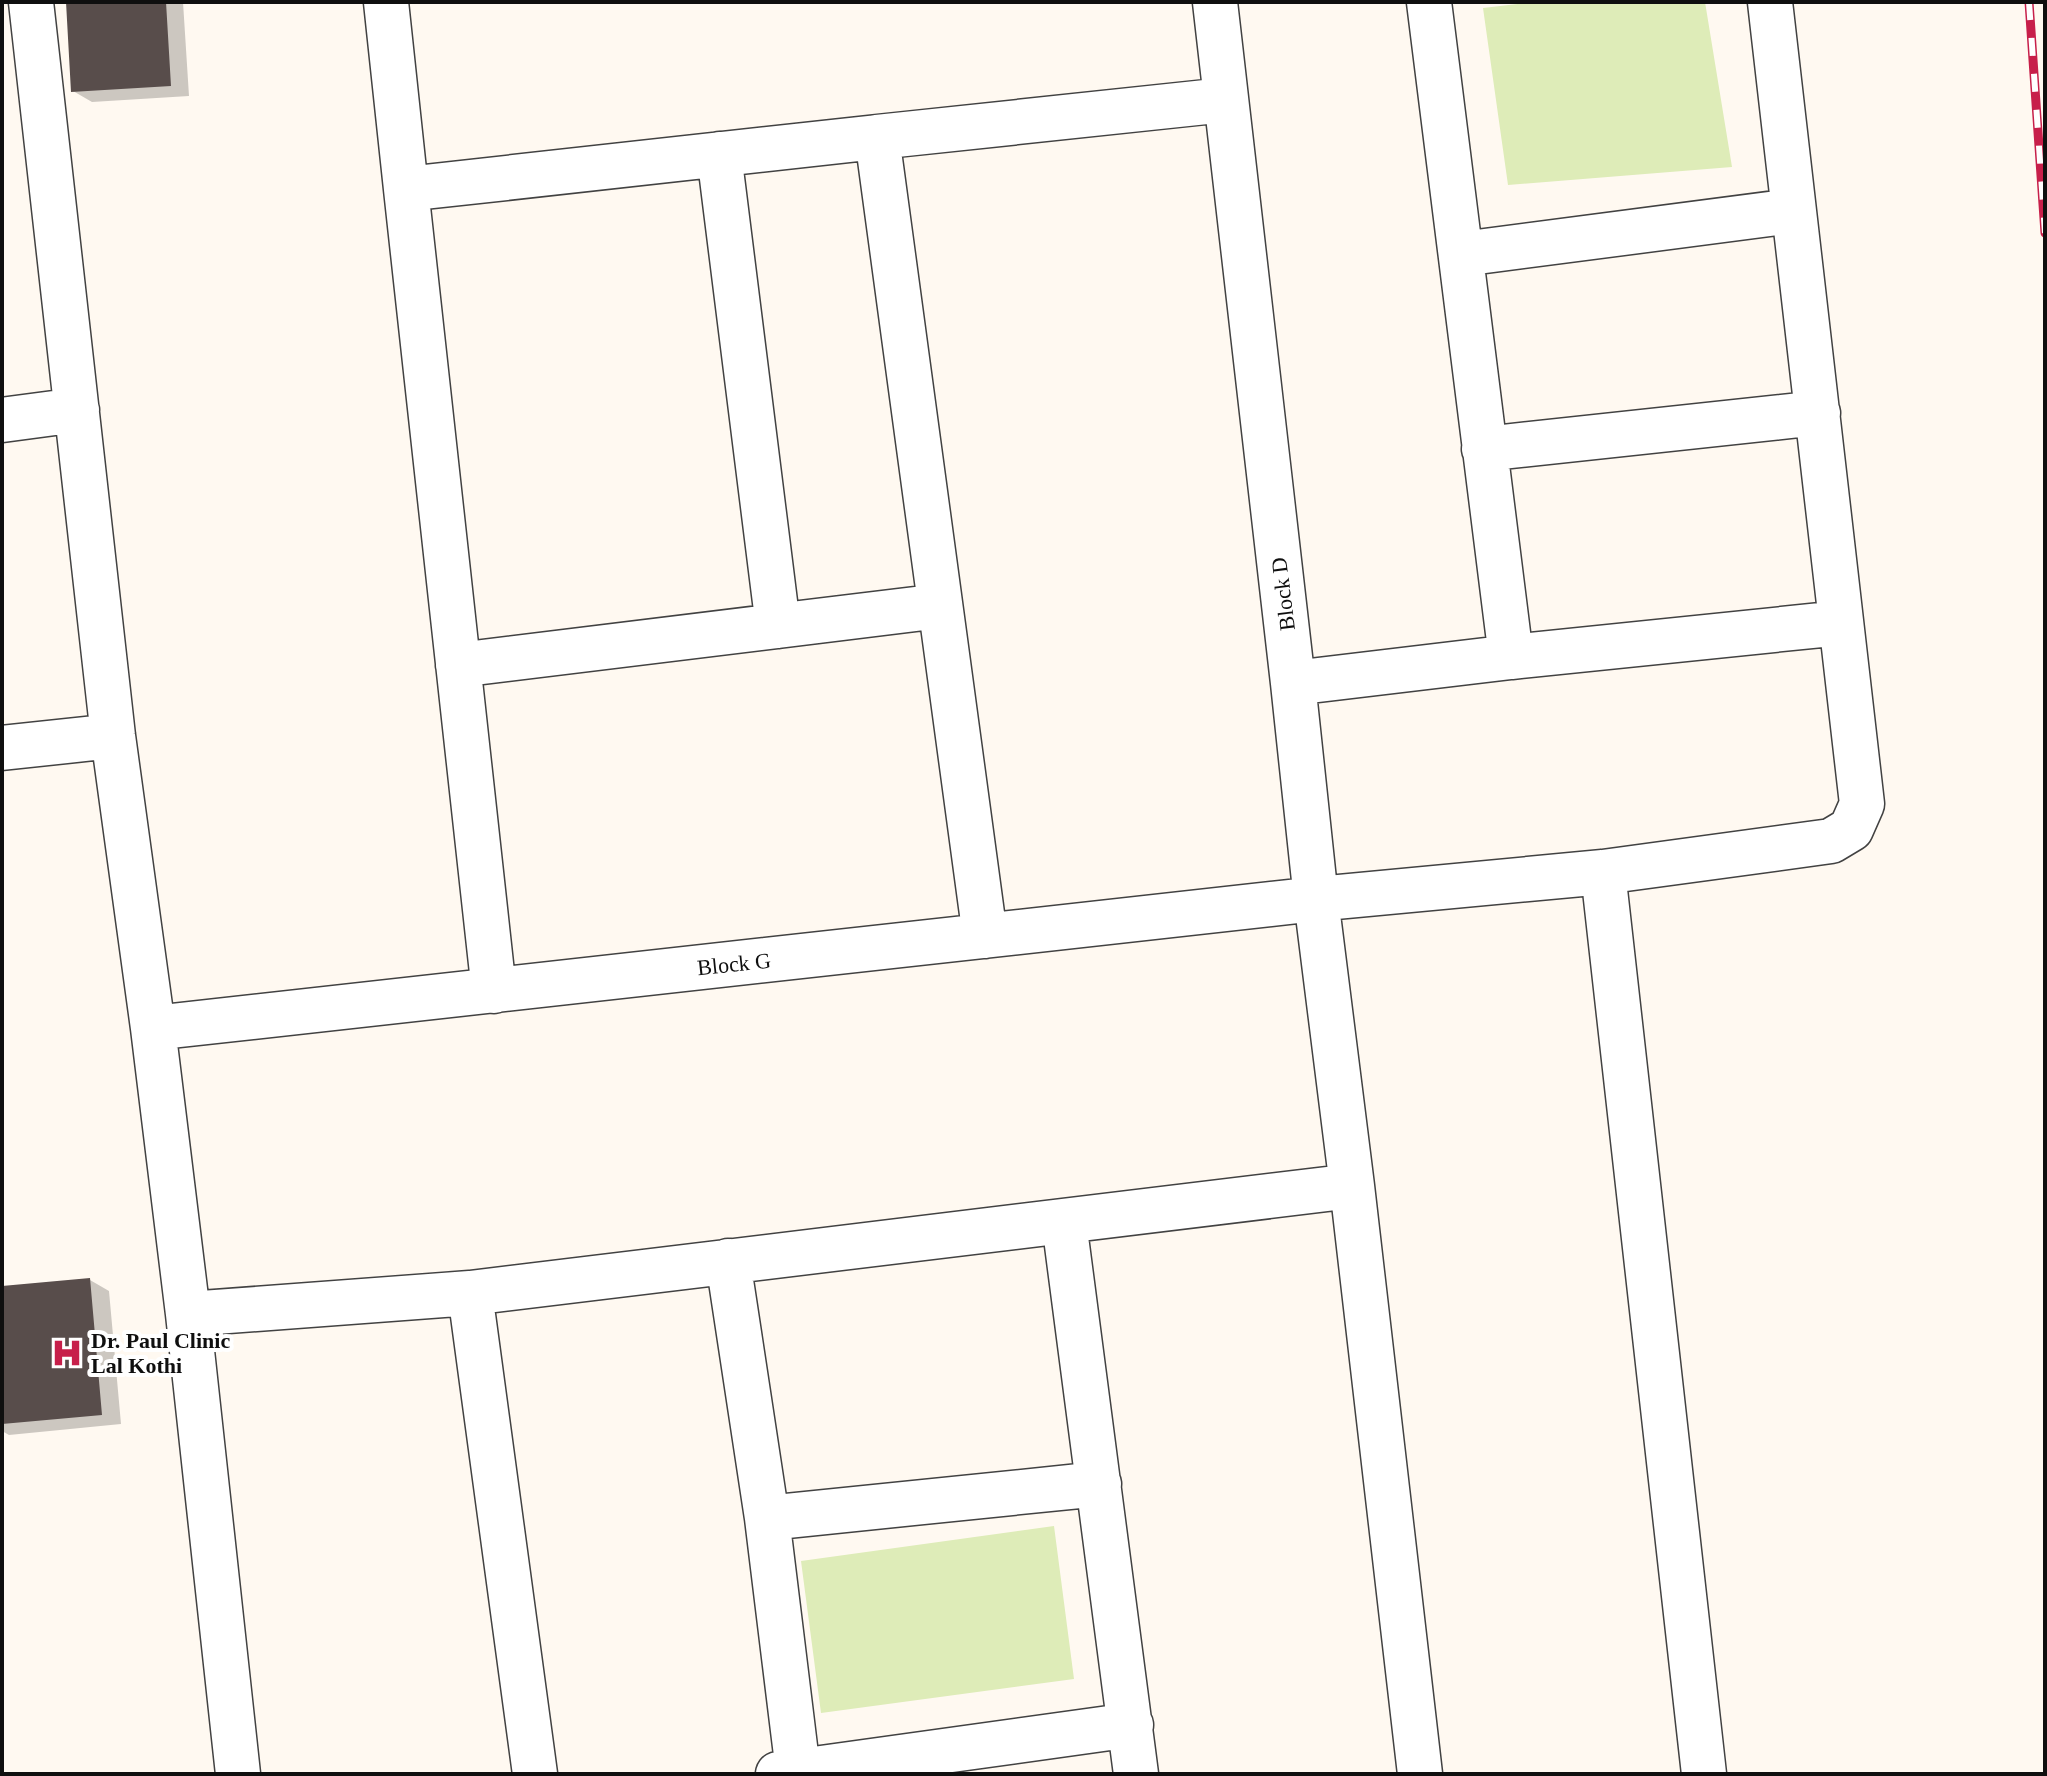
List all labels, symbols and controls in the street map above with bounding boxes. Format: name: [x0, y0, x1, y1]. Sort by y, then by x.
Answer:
street label: Block D: [1266, 556, 1300, 632]
street label: Block G: [696, 948, 772, 980]
place label: Dr. Paul Clinic Lal Kothi: [91, 1328, 230, 1378]
hospital icon: Dr. Paul Clinic Lal Kothi: [50, 1336, 84, 1370]

